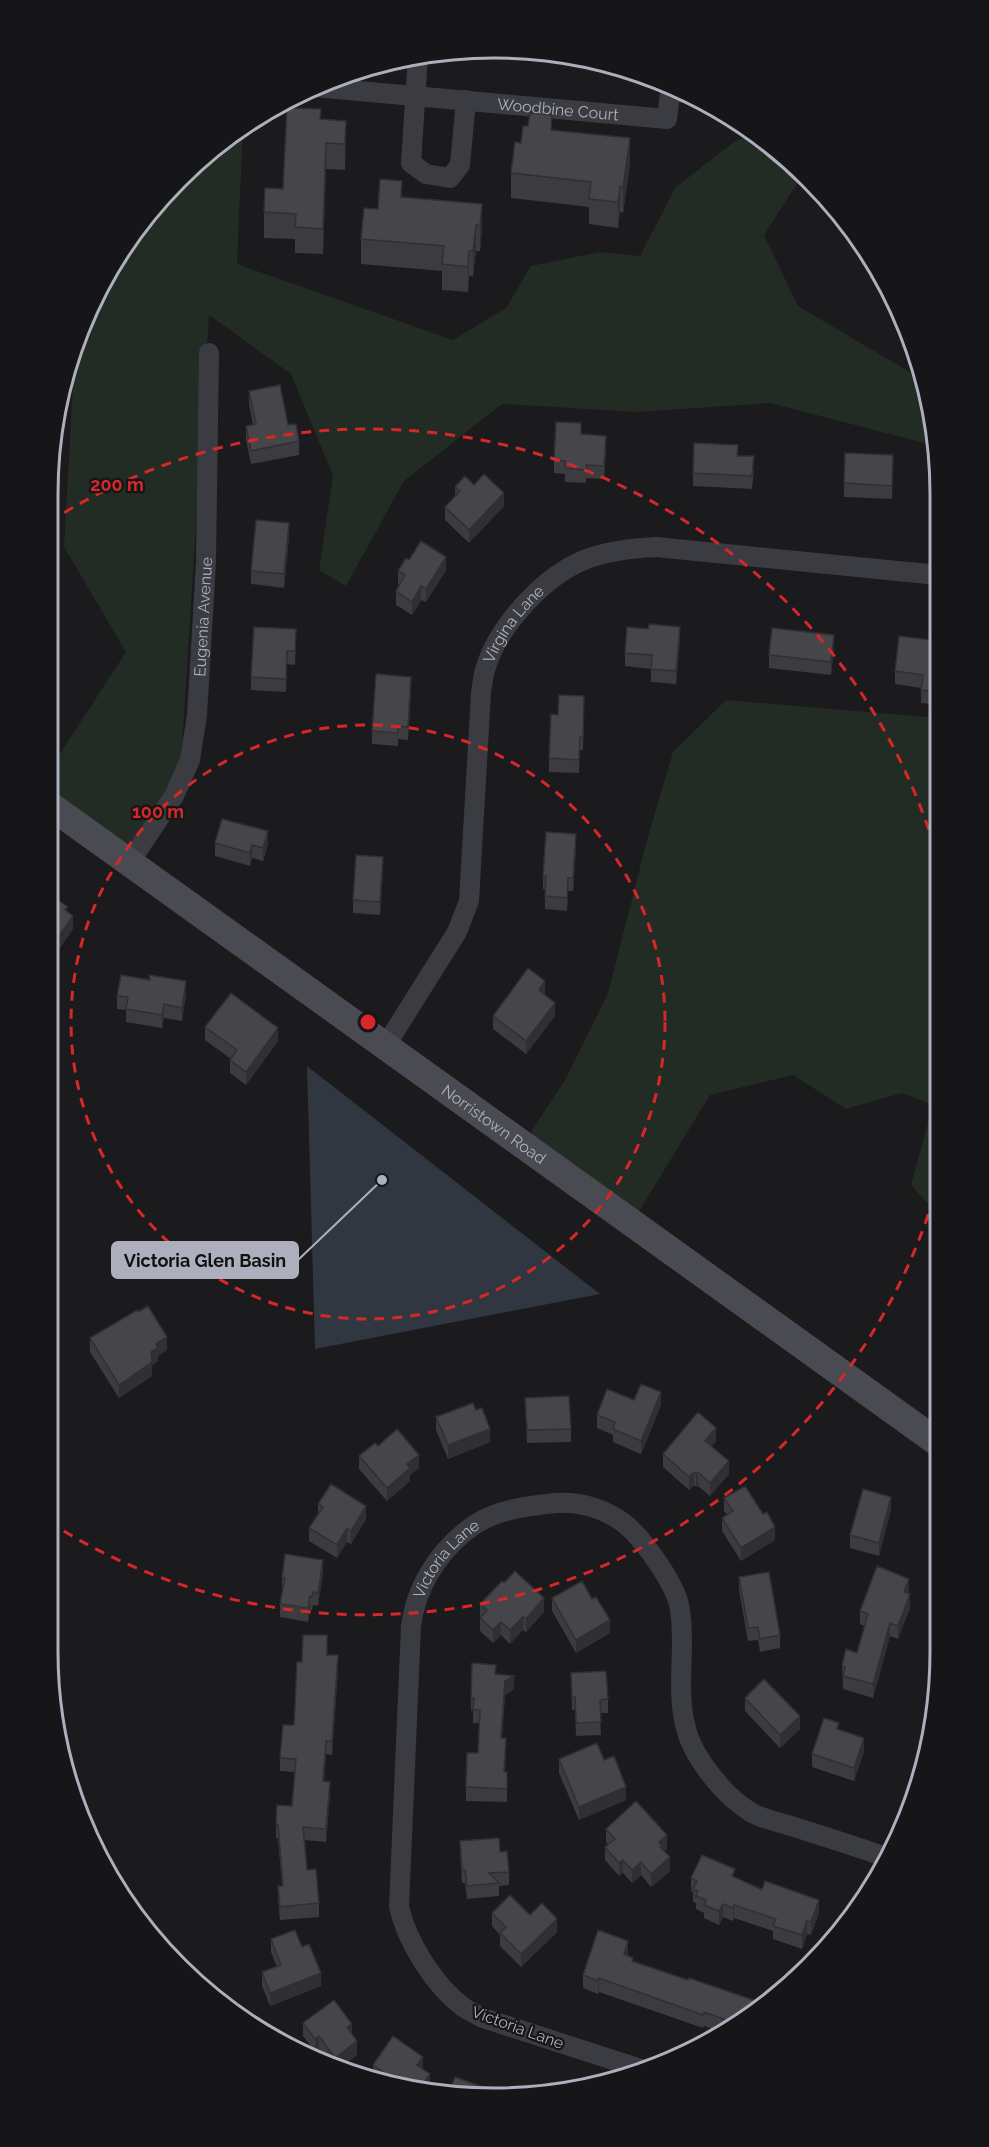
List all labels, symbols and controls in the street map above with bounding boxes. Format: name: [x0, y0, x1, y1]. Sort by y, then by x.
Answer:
street label: Woodbine Court: [496, 95, 620, 125]
text: 200 m: [90, 474, 144, 495]
street label: Eugenia Avenue: [190, 557, 216, 677]
street label: Virgina Lane: [479, 581, 548, 666]
text: 100 m: [132, 801, 184, 822]
centre of rings: [358, 1012, 378, 1032]
street label: Norristown Road: [438, 1081, 550, 1168]
callout: Victoria Glen Basin: [112, 1242, 298, 1278]
text: Victoria Glen Basin: [124, 1250, 286, 1271]
street label: Victoria Lane: [409, 1515, 483, 1601]
street label: Victoria Lane: [469, 2002, 566, 2053]

